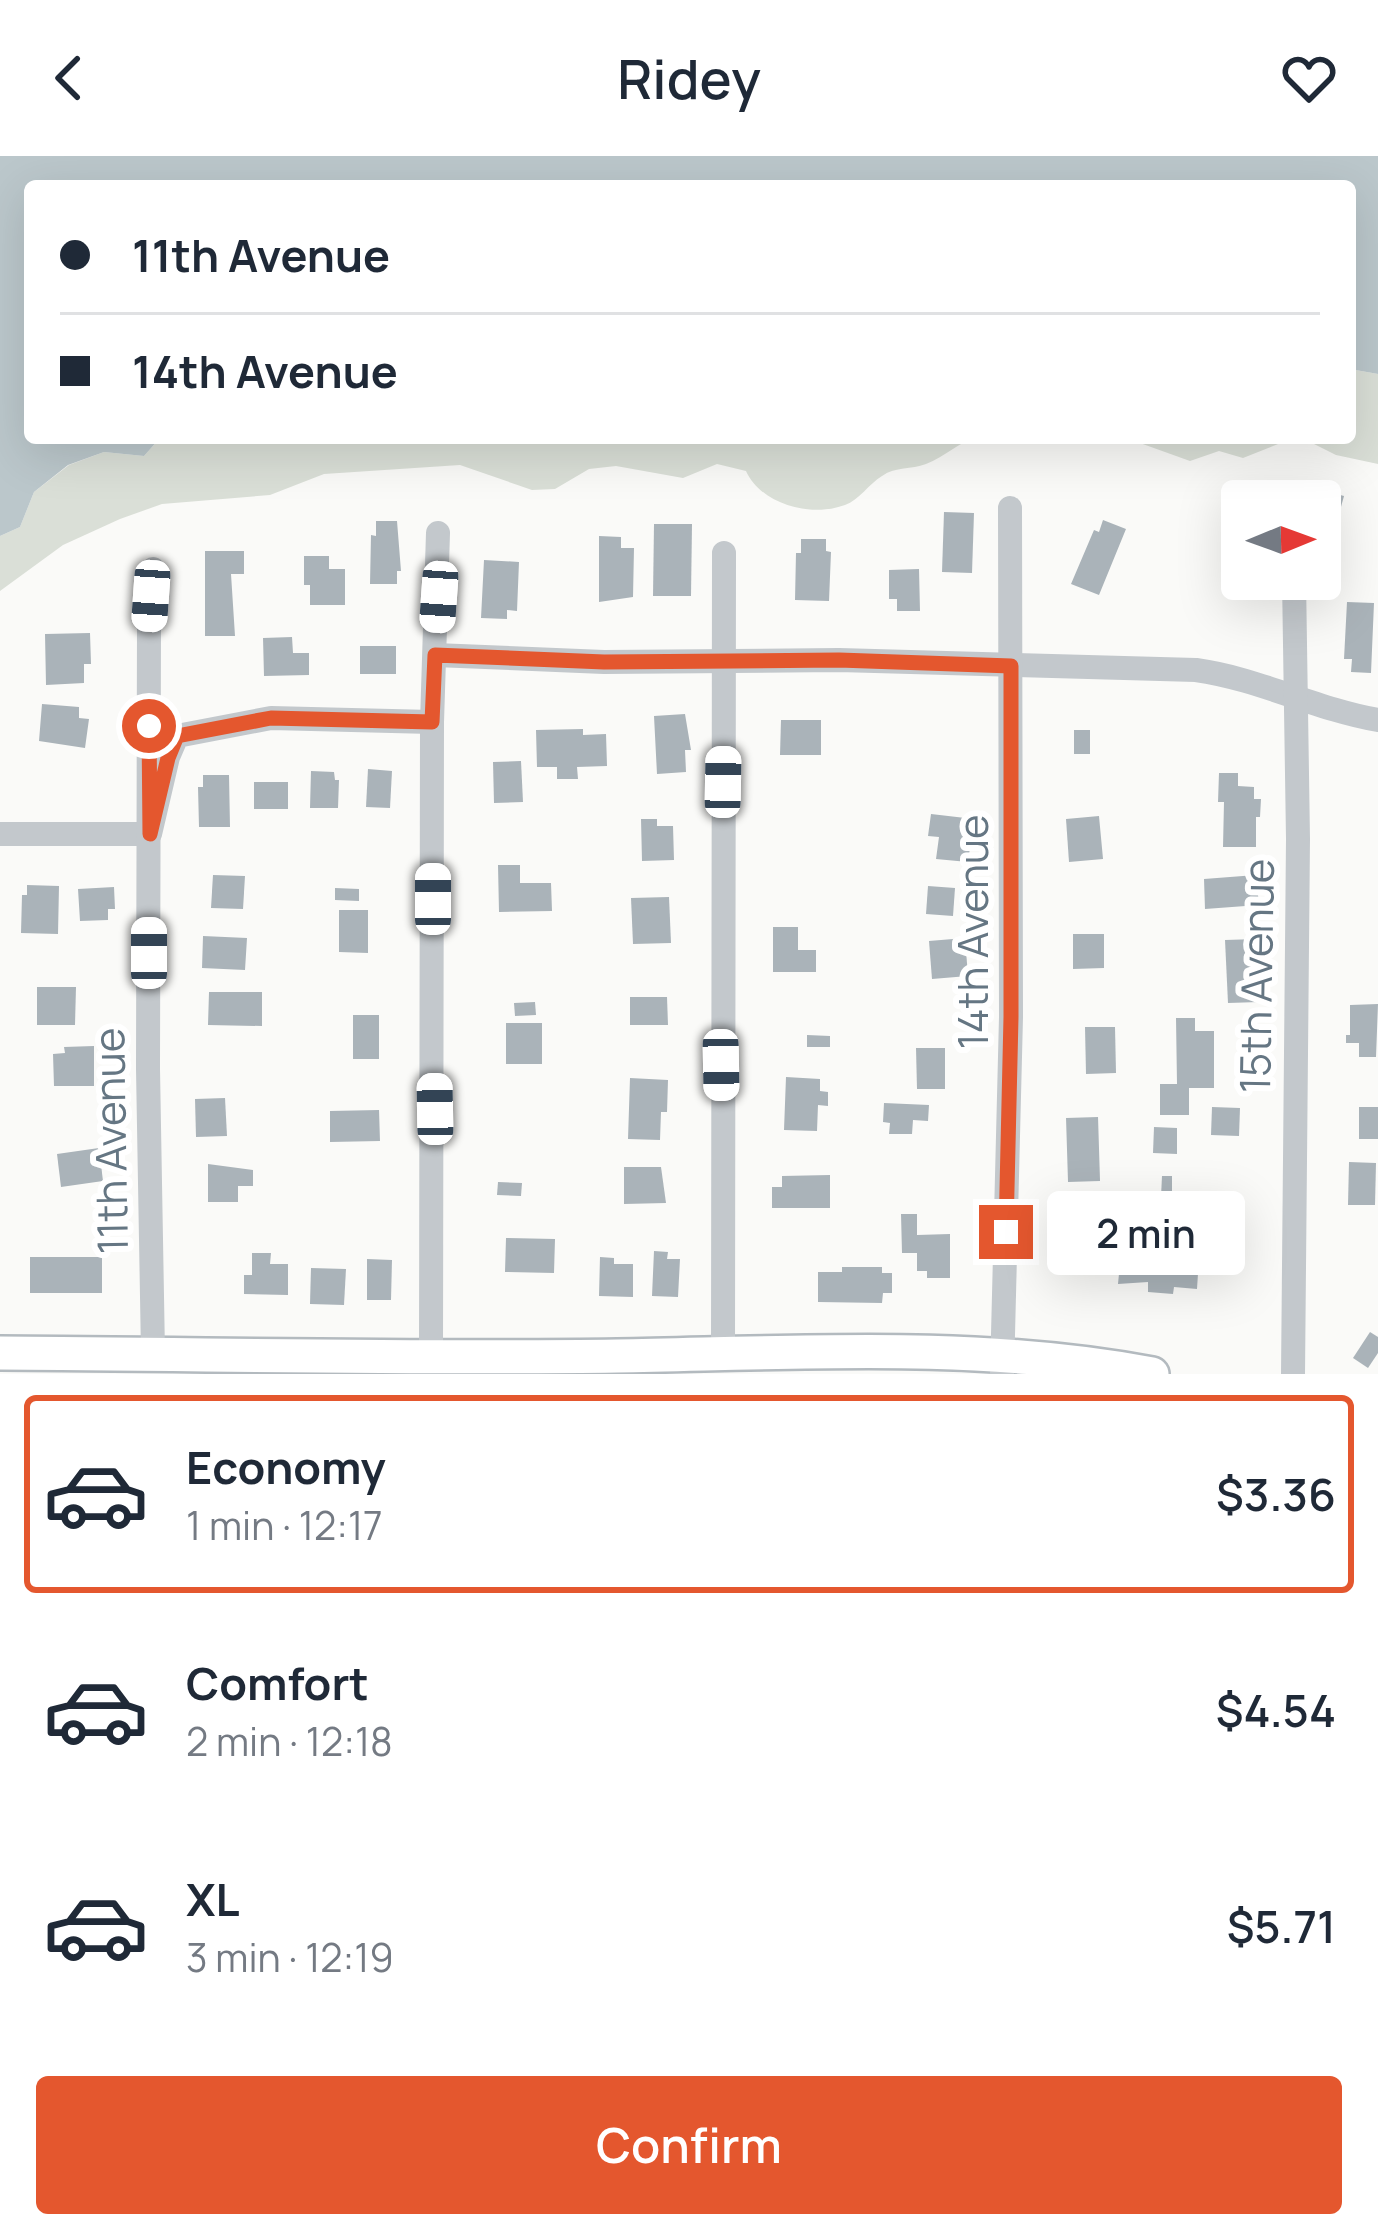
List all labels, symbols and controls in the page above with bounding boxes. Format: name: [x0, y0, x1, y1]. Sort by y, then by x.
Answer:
text: Ridey: [617, 41, 761, 115]
icon: back: [36, 45, 102, 111]
icon: heart: [1276, 45, 1342, 111]
text: 11th Avenue: [132, 224, 390, 286]
text: 14th Avenue: [132, 340, 398, 402]
north arrow: [1221, 480, 1341, 600]
map controls: [1221, 480, 1341, 600]
car: [131, 559, 171, 633]
car: [419, 560, 459, 634]
route start: [122, 699, 176, 753]
car: [704, 746, 742, 818]
street label: 14th Avenue: [943, 814, 1001, 1050]
street label: 15th Avenue: [1225, 858, 1287, 1094]
car: [415, 863, 451, 935]
car: [131, 917, 167, 989]
street label: 11th Avenue: [79, 1027, 141, 1255]
car: [702, 1029, 740, 1101]
car: [416, 1073, 454, 1145]
callout: 2 min: [1048, 1190, 1246, 1274]
route end: [979, 1205, 1033, 1259]
text: 2 min: [1096, 1206, 1196, 1260]
text: Economy: [186, 1436, 386, 1498]
icon: car: [42, 1440, 150, 1548]
text: $3.36: [1216, 1463, 1336, 1525]
text: 1 min · 12:17: [186, 1498, 383, 1552]
text: Comfort: [186, 1652, 369, 1714]
icon: car: [42, 1656, 150, 1764]
text: $4.54: [1216, 1679, 1336, 1741]
text: 2 min · 12:18: [186, 1714, 393, 1768]
text: XL: [186, 1868, 240, 1930]
icon: car: [42, 1872, 150, 1980]
text: $5.71: [1227, 1895, 1336, 1957]
text: 3 min · 12:19: [186, 1930, 394, 1984]
button: Confirm: [36, 2076, 1342, 2214]

